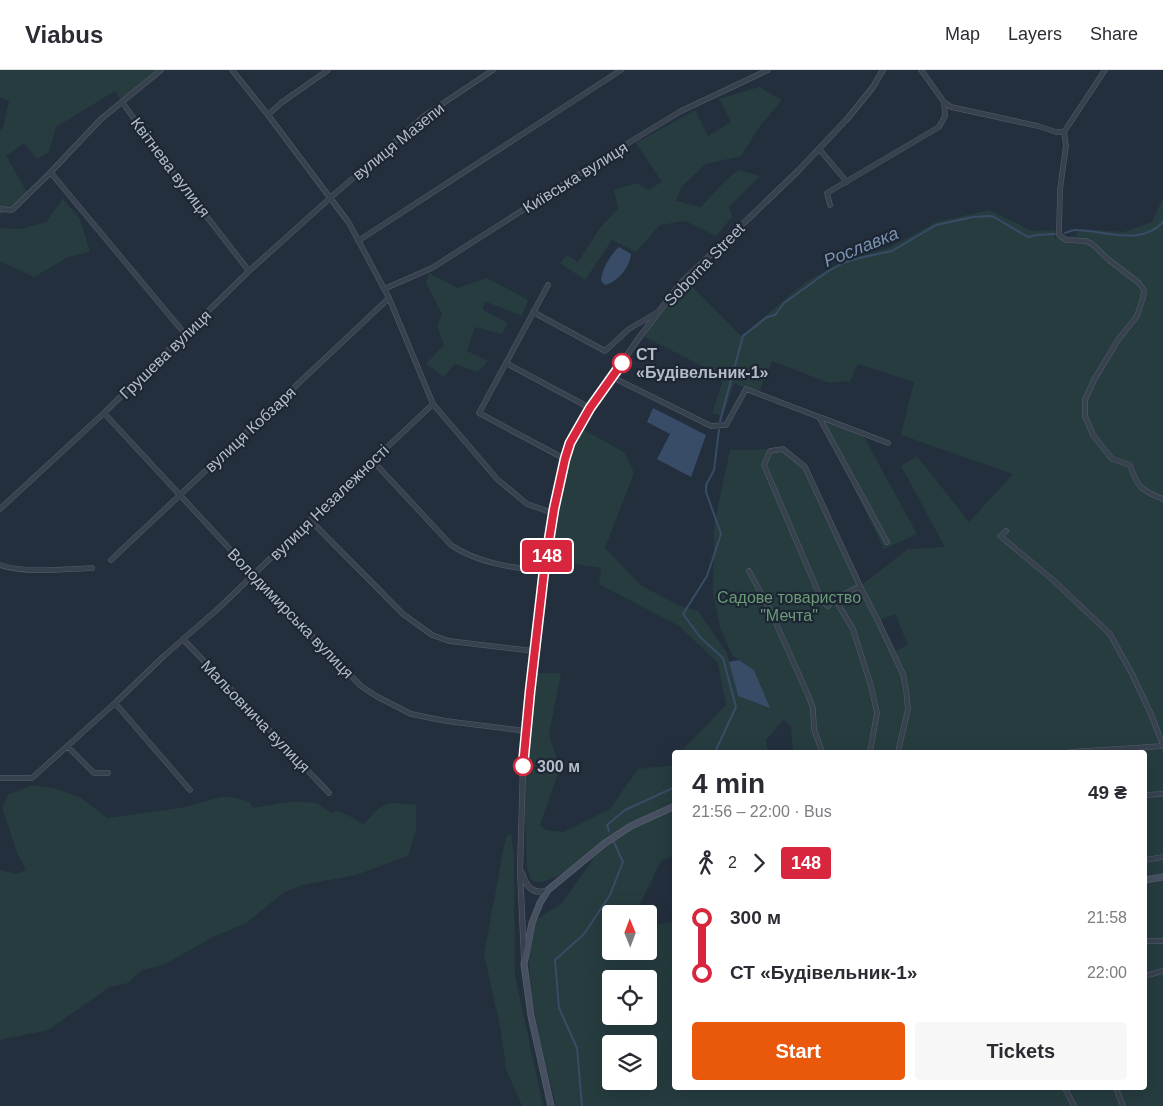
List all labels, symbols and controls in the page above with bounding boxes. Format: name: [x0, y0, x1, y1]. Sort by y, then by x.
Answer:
text: Viabus: [25, 21, 103, 48]
text: Map: [945, 24, 980, 44]
text: Layers: [1008, 24, 1062, 44]
text: Share: [1090, 24, 1138, 44]
street label: вулиця Мазепи: [349, 99, 447, 183]
street label: Квітнева вулиця: [128, 114, 213, 220]
street label: Київська вулиця: [520, 138, 631, 216]
street label: Soborna Street: [661, 219, 748, 309]
water label: Рославка: [821, 223, 901, 271]
street label: Грушева вулиця: [116, 307, 214, 402]
place label: СТ «Будівельник-1»: [636, 346, 769, 381]
marker: СТ «Будівельник-1»: [612, 353, 632, 373]
street label: вулиця Кобзаря: [202, 383, 299, 475]
street label: вулиця Незалежності: [267, 441, 392, 563]
line badge: 148: [518, 540, 576, 572]
street label: Володимирська вулиця: [224, 545, 357, 682]
text: 148: [532, 546, 562, 566]
park label: Садове товариство "Мечта": [717, 589, 861, 624]
street label: Мальовнича вулиця: [198, 657, 313, 776]
marker: 300 м: [513, 756, 533, 776]
place label: 300 м: [537, 758, 580, 775]
text: 4 min: [692, 768, 765, 799]
text: 49 ₴: [1088, 782, 1127, 803]
text: 21:56 – 22:00 · Bus: [692, 803, 832, 820]
icon: walk: [692, 849, 720, 877]
icon: forward: [745, 849, 773, 877]
text: 148: [791, 853, 821, 873]
text: 2: [728, 854, 737, 871]
north arrow: [602, 905, 658, 960]
map controls: [602, 905, 657, 1090]
text: 300 м: [730, 907, 781, 928]
text: 21:58: [1087, 909, 1127, 926]
text: СТ «Будівельник-1»: [730, 962, 917, 983]
text: 22:00: [1087, 964, 1127, 981]
button: locate: [602, 970, 657, 1025]
button: Start: [692, 1022, 905, 1080]
button: Tickets: [915, 1022, 1127, 1080]
button: layers: [602, 1035, 657, 1090]

